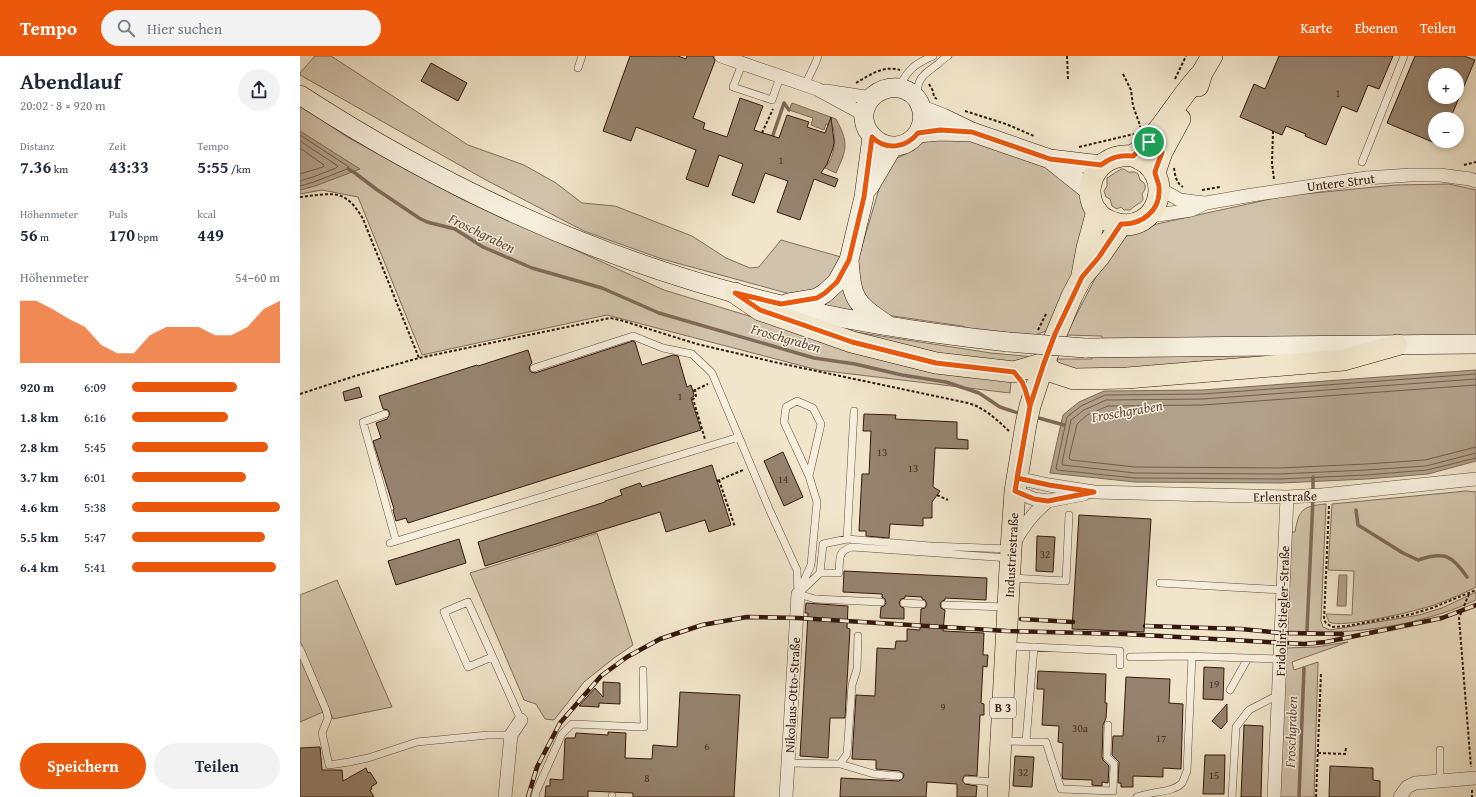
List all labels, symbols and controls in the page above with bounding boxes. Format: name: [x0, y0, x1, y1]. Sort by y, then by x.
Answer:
search box: [101, 10, 381, 46]
text: Tempo: [20, 14, 77, 42]
icon: search: [115, 17, 137, 39]
text: Hier suchen: [147, 18, 222, 39]
text: Karte: [1300, 18, 1333, 38]
text: Ebenen: [1355, 18, 1398, 38]
text: Teilen: [1420, 18, 1456, 38]
text: Abendlauf: [20, 65, 121, 97]
map controls: [1428, 68, 1464, 148]
button: +: [1428, 68, 1464, 104]
button: share: [238, 69, 280, 111]
house number: 1: [1335, 85, 1341, 101]
text: 20:02 · 8 × 920 m: [20, 96, 106, 115]
button: −: [1428, 112, 1464, 148]
pin: [1132, 125, 1166, 159]
icon: arrive: [1138, 131, 1160, 153]
text: Distanz: [20, 138, 54, 154]
text: Zeit: [109, 138, 127, 154]
text: Tempo: [197, 138, 229, 154]
house number: 1: [778, 152, 784, 168]
text: 7.36: [20, 154, 51, 179]
text: 43:33: [109, 154, 149, 179]
text: 5:55: [197, 154, 229, 179]
text: km: [51, 161, 68, 177]
text: /km: [229, 161, 251, 177]
street label: Untere Strut: [1306, 169, 1377, 196]
text: Höhenmeter: [20, 206, 78, 222]
text: Puls: [109, 206, 128, 222]
text: kcal: [197, 206, 216, 222]
water label: Froschgraben: [444, 208, 519, 258]
text: 56: [20, 222, 38, 247]
text: 170: [109, 222, 135, 247]
text: 449: [197, 222, 224, 247]
text: m: [38, 229, 49, 245]
text: bpm: [135, 229, 158, 245]
text: Höhenmeter: [20, 268, 89, 287]
text: 54–60 m: [235, 268, 280, 287]
water label: Froschgraben: [748, 318, 823, 358]
text: 920 m: [20, 378, 54, 397]
text: 6:09: [84, 378, 106, 397]
house number: 1: [677, 388, 683, 404]
water label: Froschgraben: [1089, 395, 1164, 427]
text: 1.8 km: [20, 408, 59, 427]
text: 6:16: [84, 408, 106, 427]
text: 2.8 km: [20, 438, 59, 457]
text: 5:45: [84, 438, 106, 457]
house number: 13: [877, 444, 887, 460]
house number: 13: [908, 460, 918, 476]
text: 3.7 km: [20, 468, 59, 487]
text: 6:01: [84, 468, 106, 487]
house number: 14: [778, 471, 788, 487]
street label: Erlenstraße: [1253, 486, 1317, 507]
text: 4.6 km: [20, 498, 59, 517]
text: 5:38: [84, 498, 106, 517]
street label: Industriestraße: [1000, 512, 1023, 598]
text: 5.5 km: [20, 528, 59, 547]
text: 5:47: [84, 528, 106, 547]
street label: Fridolin-Stiegler-Straße: [1271, 545, 1294, 677]
house number: 32: [1040, 546, 1050, 562]
text: 6.4 km: [20, 558, 59, 577]
text: 5:41: [84, 558, 106, 577]
street label: Nikolaus-Otto-Straße: [780, 637, 805, 753]
house number: 19: [1209, 676, 1219, 692]
water label: Froschgraben: [1280, 696, 1302, 769]
road number: B 3: [990, 698, 1016, 718]
house number: 9: [940, 699, 946, 715]
house number: 30a: [1072, 720, 1089, 736]
house number: 17: [1156, 730, 1166, 746]
house number: 6: [704, 738, 710, 754]
button: Speichern: [20, 743, 146, 789]
button: Teilen: [154, 743, 280, 789]
house number: 32: [1018, 764, 1028, 780]
house number: 15: [1209, 767, 1219, 783]
house number: 8: [644, 770, 650, 786]

